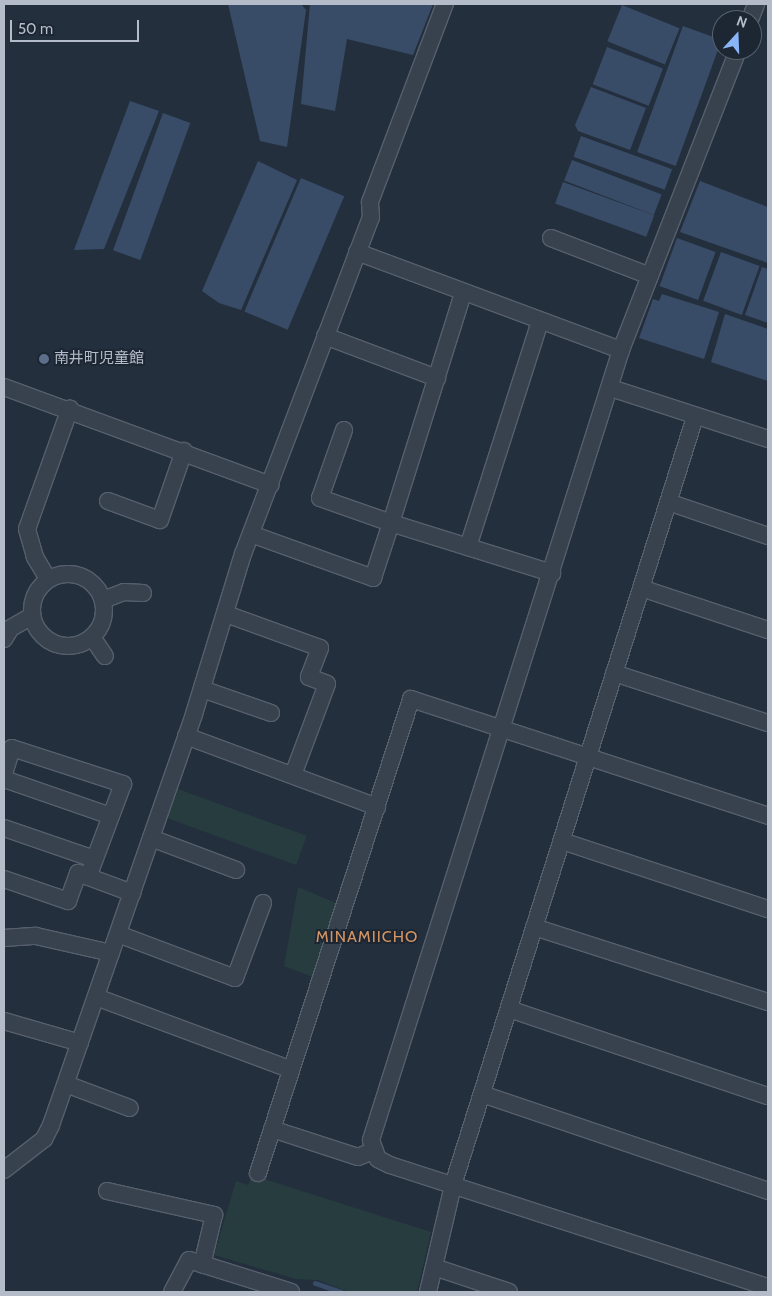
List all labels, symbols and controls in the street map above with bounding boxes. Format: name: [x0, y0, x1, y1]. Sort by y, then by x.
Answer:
scale bar: [12, 10, 141, 42]
north arrow: [712, 10, 762, 60]
text: N: [734, 12, 750, 32]
text: 50 m: [18, 20, 53, 38]
place label: 南井町児童館: [54, 350, 144, 368]
marker: 南井町児童館: [38, 353, 50, 365]
district label: MINAMIICHO: [314, 927, 420, 947]

